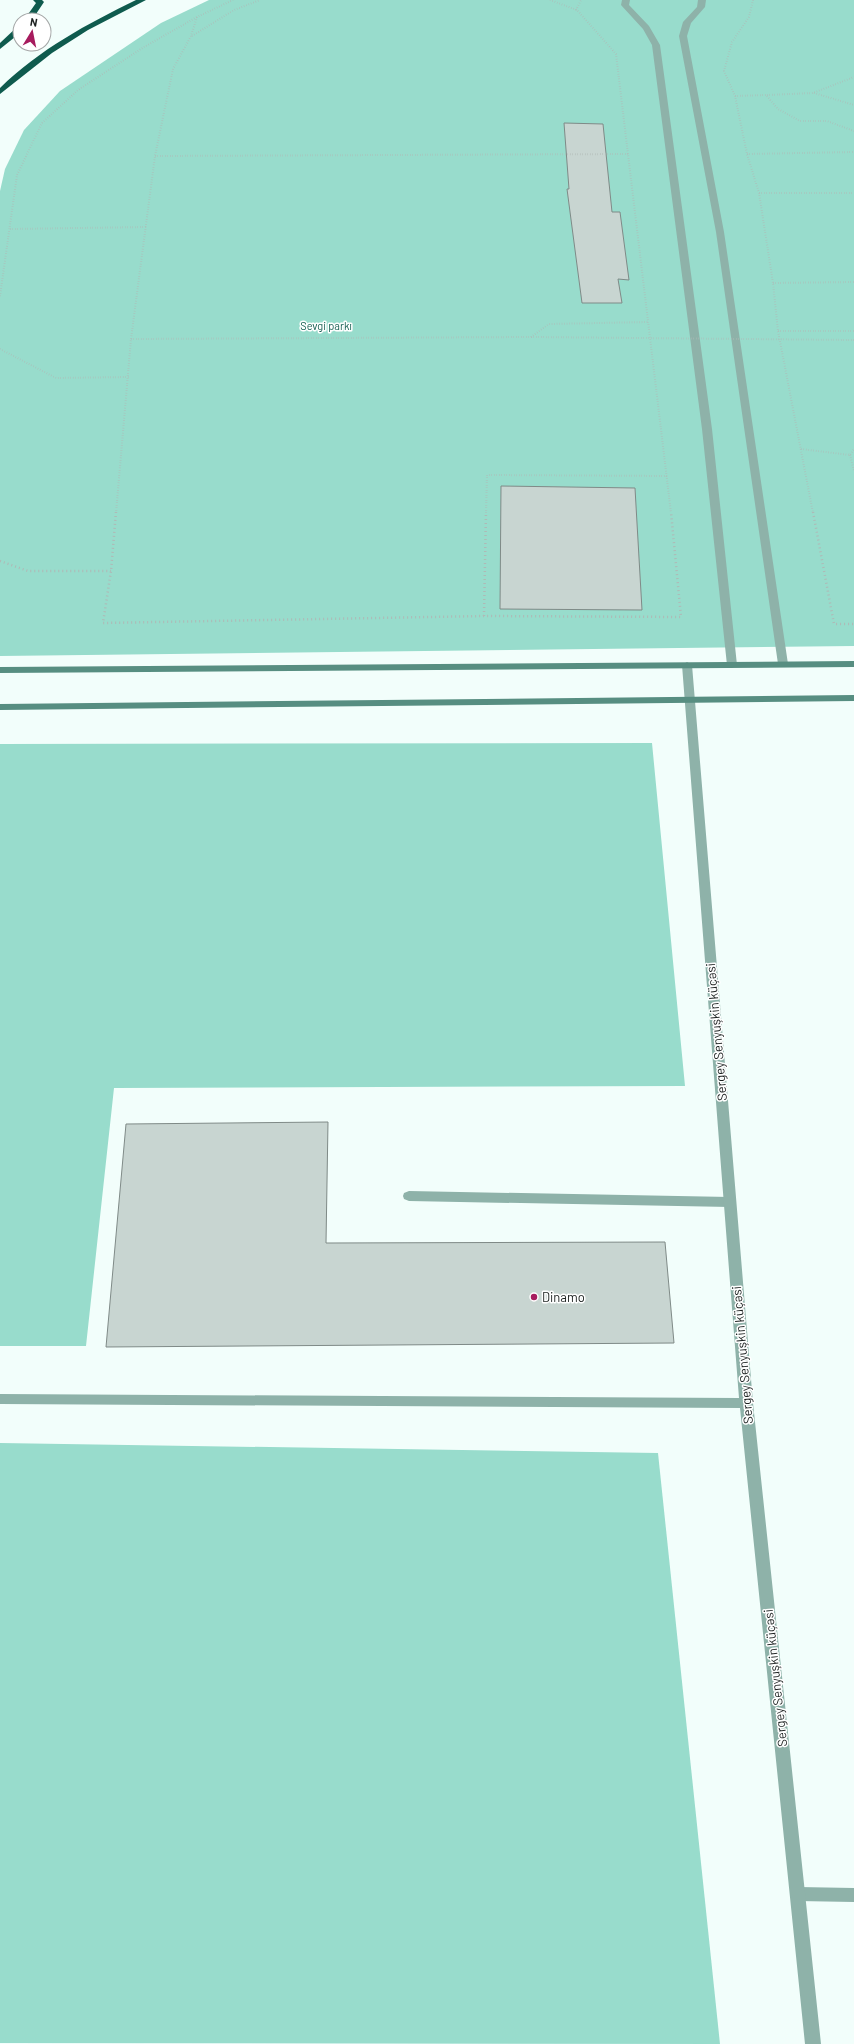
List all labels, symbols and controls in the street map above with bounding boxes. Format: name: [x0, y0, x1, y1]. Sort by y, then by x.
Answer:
north arrow: [12, 12, 52, 52]
text: N: [29, 15, 39, 29]
park label: Sevgi parkı: [300, 319, 352, 332]
street label: Sergey Senyuşkin küçəsi: [702, 962, 730, 1102]
street label: Sergey Senyuşkin küçəsi: [728, 1285, 756, 1425]
place label: Dinamo: [542, 1289, 585, 1305]
marker: Dinamo: [529, 1292, 539, 1302]
street label: Sergey Senyuşkin küçəsi: [760, 1608, 790, 1748]

